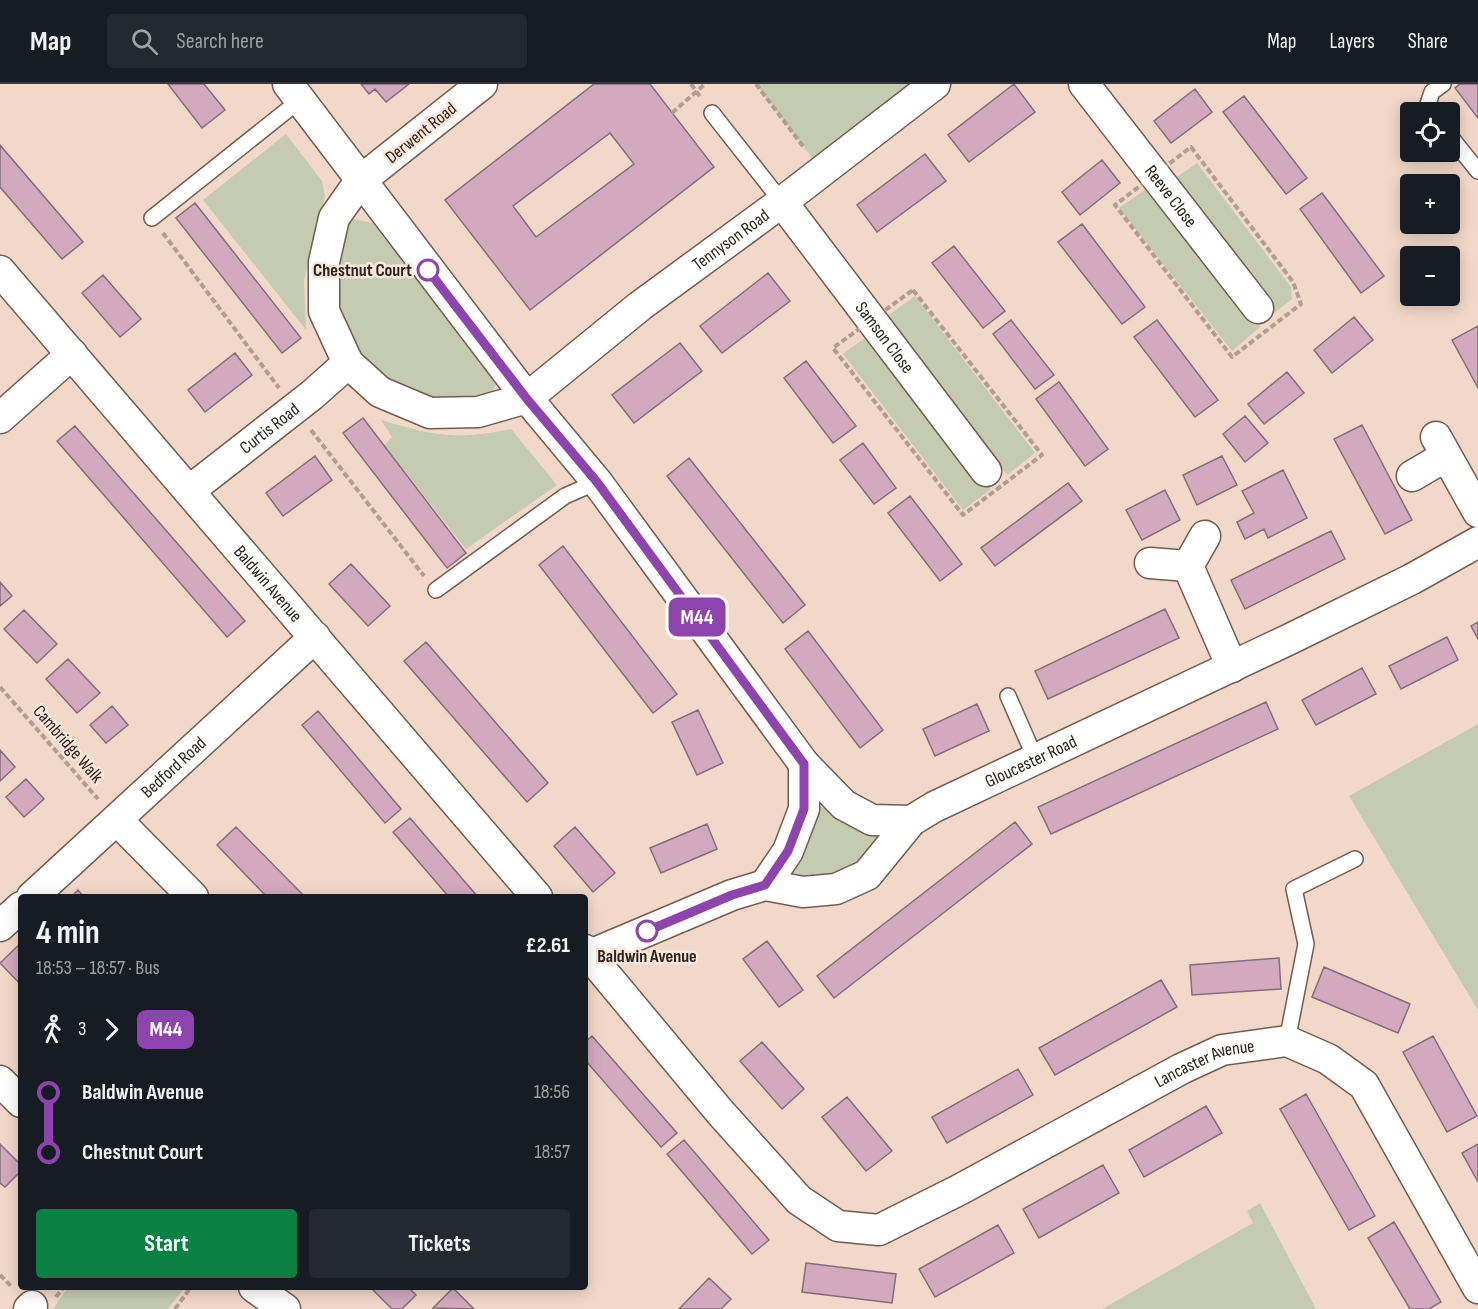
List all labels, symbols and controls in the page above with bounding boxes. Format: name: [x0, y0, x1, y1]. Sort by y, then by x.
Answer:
search box: [107, 14, 527, 68]
text: Map: [30, 25, 71, 58]
icon: search: [128, 25, 161, 58]
text: Search here: [176, 28, 264, 55]
text: Map: [1267, 29, 1296, 54]
text: Layers: [1329, 29, 1375, 54]
text: Share: [1408, 29, 1448, 54]
street label: Derwent Road: [381, 98, 461, 168]
map controls: [1400, 102, 1460, 306]
button: locate: [1400, 102, 1460, 162]
street label: Reeve Close: [1141, 161, 1202, 231]
button: +: [1400, 174, 1460, 234]
street label: Tennyson Road: [688, 204, 773, 275]
button: −: [1400, 246, 1460, 306]
marker: Chestnut Court: [417, 259, 439, 281]
place label: Chestnut Court: [313, 260, 412, 281]
street label: Samson Close: [851, 298, 918, 377]
street label: Curtis Road: [235, 398, 303, 458]
street label: Baldwin Avenue: [230, 541, 307, 626]
line badge: M44: [662, 598, 732, 636]
text: M44: [681, 605, 713, 630]
street label: Cambridge Walk: [29, 701, 107, 787]
street label: Gloucester Road: [982, 731, 1080, 792]
street label: Bedford Road: [137, 732, 210, 802]
text: 4 min: [36, 913, 100, 953]
marker: Baldwin Avenue: [636, 920, 658, 942]
text: £2.61: [526, 932, 570, 959]
place label: Baldwin Avenue: [597, 946, 697, 967]
text: 18:53 – 18:57 · Bus: [36, 956, 160, 980]
icon: walk: [36, 1013, 69, 1046]
icon: forward: [95, 1013, 128, 1046]
text: 3: [78, 1017, 86, 1041]
text: M44: [149, 1017, 182, 1042]
street label: Lancaster Avenue: [1151, 1035, 1256, 1092]
text: Baldwin Avenue: [82, 1079, 204, 1106]
text: 18:56: [534, 1080, 570, 1104]
text: Chestnut Court: [82, 1139, 203, 1166]
text: 18:57: [535, 1140, 570, 1164]
button: Start: [36, 1209, 297, 1278]
button: Tickets: [309, 1209, 570, 1278]

